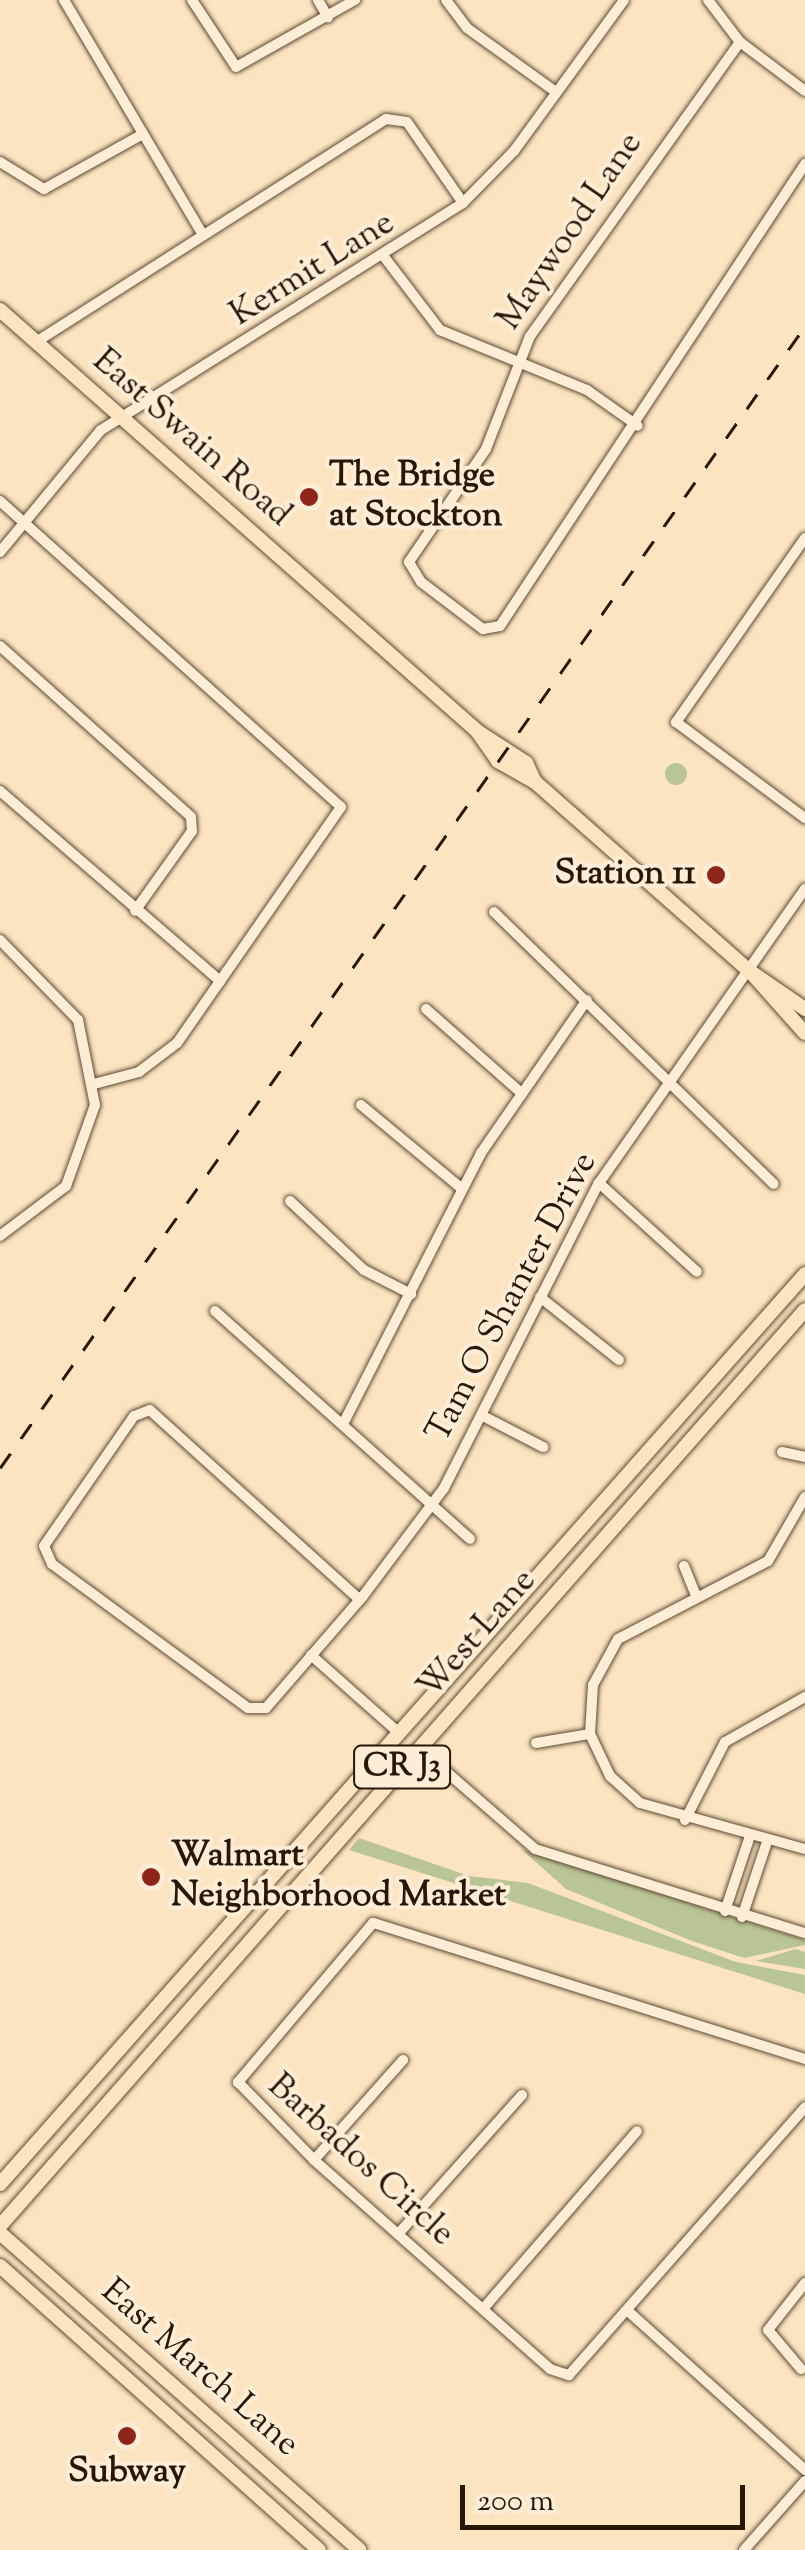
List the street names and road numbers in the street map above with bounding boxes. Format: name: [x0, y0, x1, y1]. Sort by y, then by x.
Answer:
street label: Maywood Lane: [489, 125, 653, 339]
street label: Kermit Lane: [223, 203, 403, 337]
street label: East Swain Road: [83, 341, 299, 537]
street label: Tam O Shanter Drive: [419, 1146, 607, 1450]
street label: West Lane: [410, 1561, 546, 1709]
road number: CR J3: [352, 1740, 452, 1794]
street label: Barbados Circle: [258, 2066, 462, 2256]
street label: East March Lane: [91, 2271, 307, 2467]

